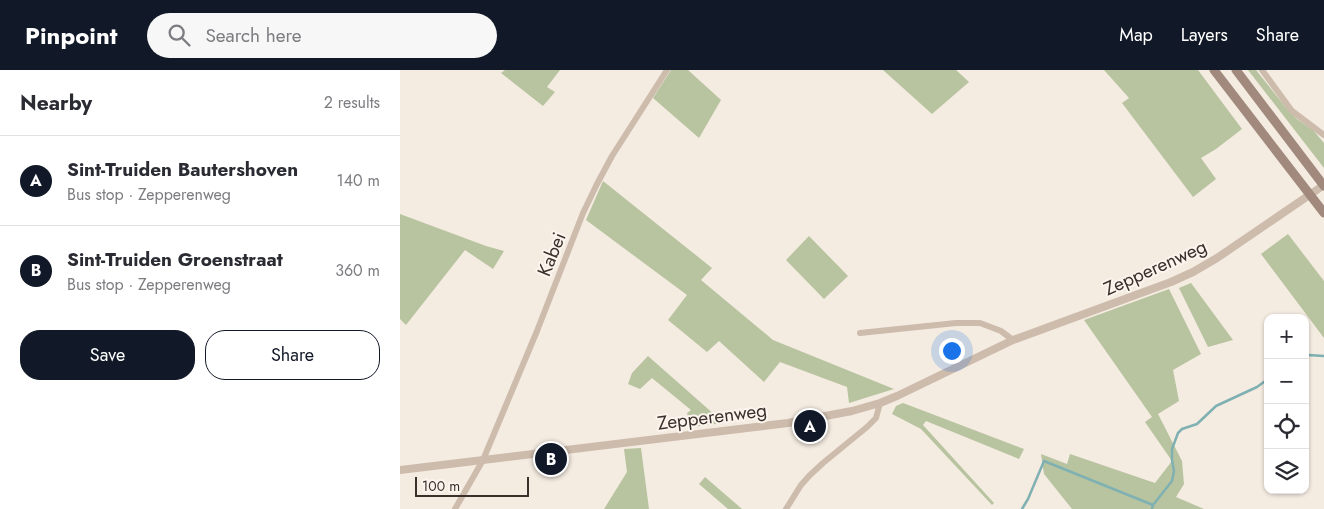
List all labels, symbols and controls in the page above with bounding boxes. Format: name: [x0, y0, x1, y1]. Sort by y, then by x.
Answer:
search box: [147, 13, 497, 58]
text: Pinpoint: [25, 18, 117, 53]
icon: search: [165, 21, 193, 49]
text: Search here: [205, 22, 302, 49]
text: Map: [1119, 22, 1153, 48]
text: Layers: [1181, 22, 1228, 48]
text: Share: [1256, 22, 1299, 48]
text: Nearby: [20, 88, 92, 118]
text: 2 results: [324, 91, 380, 114]
text: Sint-Truiden Bautershoven: [67, 156, 298, 183]
text: A: [30, 169, 42, 192]
text: 140 m: [337, 169, 380, 192]
text: Bus stop · Zepperenweg: [67, 183, 231, 206]
street label: Kabei: [530, 228, 572, 280]
street label: Zepperenweg: [1099, 233, 1211, 302]
text: Sint-Truiden Groenstraat: [67, 246, 283, 273]
text: B: [31, 259, 41, 282]
text: 360 m: [335, 259, 380, 282]
text: Bus stop · Zepperenweg: [67, 273, 231, 296]
map controls: [1264, 314, 1309, 494]
button: +: [1264, 314, 1309, 359]
button: Save: [20, 330, 195, 380]
button: Share: [205, 330, 380, 380]
your location: [939, 338, 965, 364]
button: −: [1264, 359, 1309, 404]
street label: Zepperenweg: [656, 396, 768, 437]
button: locate: [1264, 404, 1309, 449]
pin: A: [794, 407, 826, 445]
pin: B: [535, 440, 567, 478]
button: layers: [1264, 449, 1309, 494]
scale bar: [415, 474, 529, 497]
text: 100 m: [422, 476, 460, 496]

